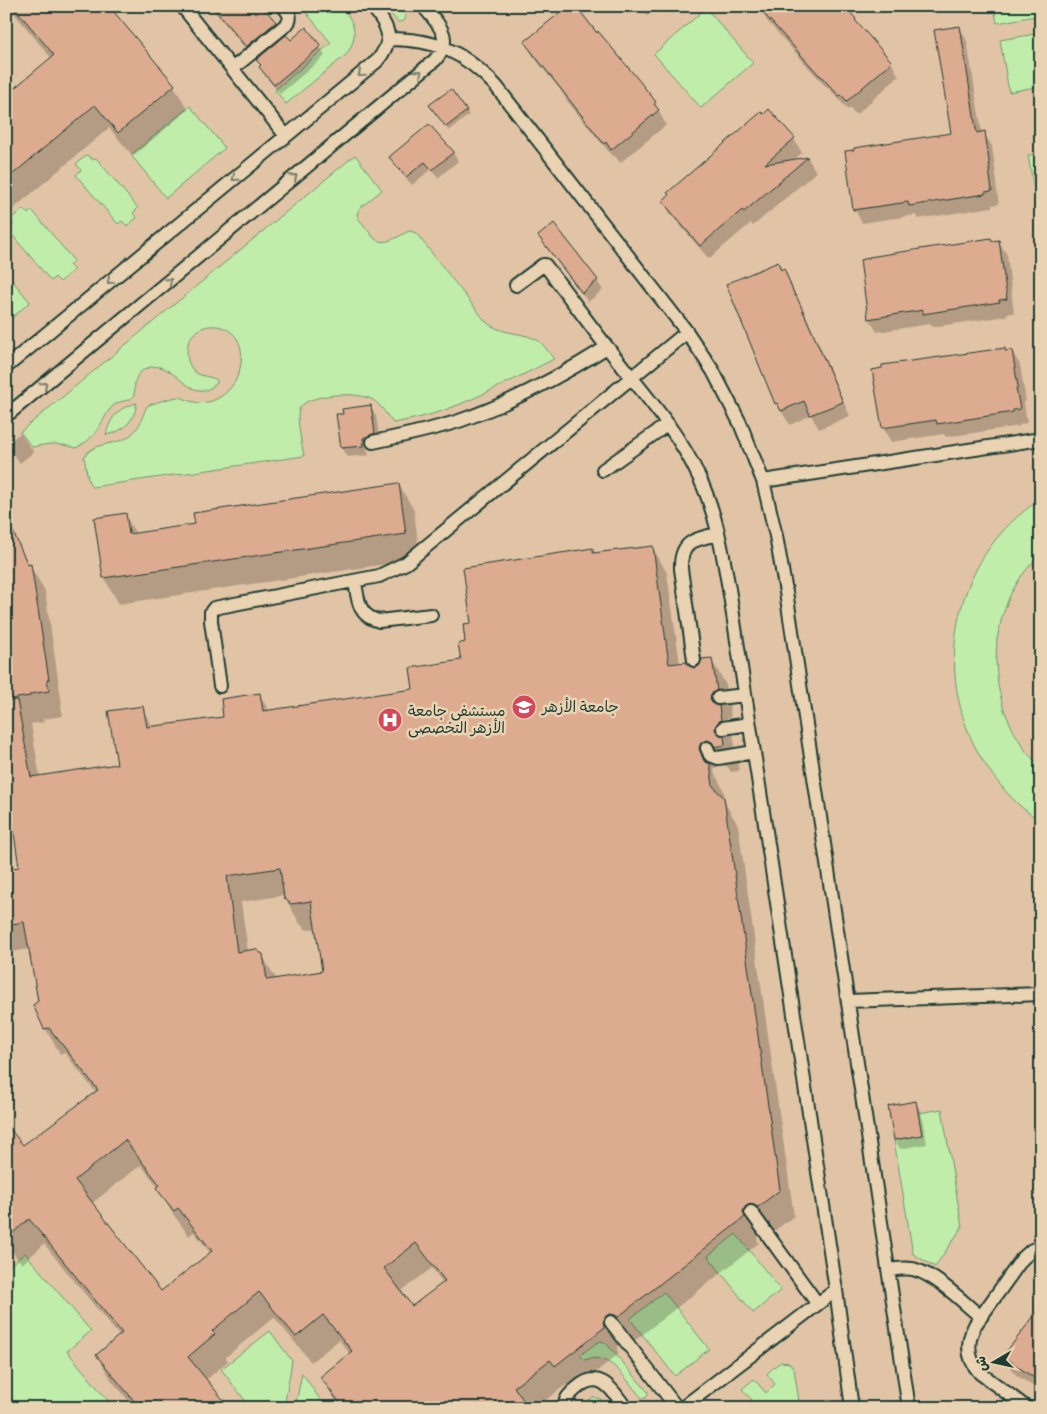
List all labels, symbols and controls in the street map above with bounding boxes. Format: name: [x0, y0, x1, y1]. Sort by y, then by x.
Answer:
one-way arrow: [358, 69, 367, 77]
one-way arrow: [413, 71, 422, 79]
one-way arrow: [232, 172, 241, 181]
one-way arrow: [288, 175, 297, 183]
one-way arrow: [107, 276, 116, 284]
one-way arrow: [163, 278, 172, 287]
one-way arrow: [38, 381, 47, 390]
school or university icon: جامعة الأزهر: [511, 694, 537, 720]
place label: جامعة الأزهر: [540, 697, 619, 716]
place label: مستشفى جامعة الأزهر التخصصى: [408, 701, 505, 738]
hospital icon: مستشفى جامعة الأزهر التخصصى: [377, 707, 403, 733]
north arrow: [970, 1336, 1020, 1386]
text: ش: [971, 1355, 991, 1373]

